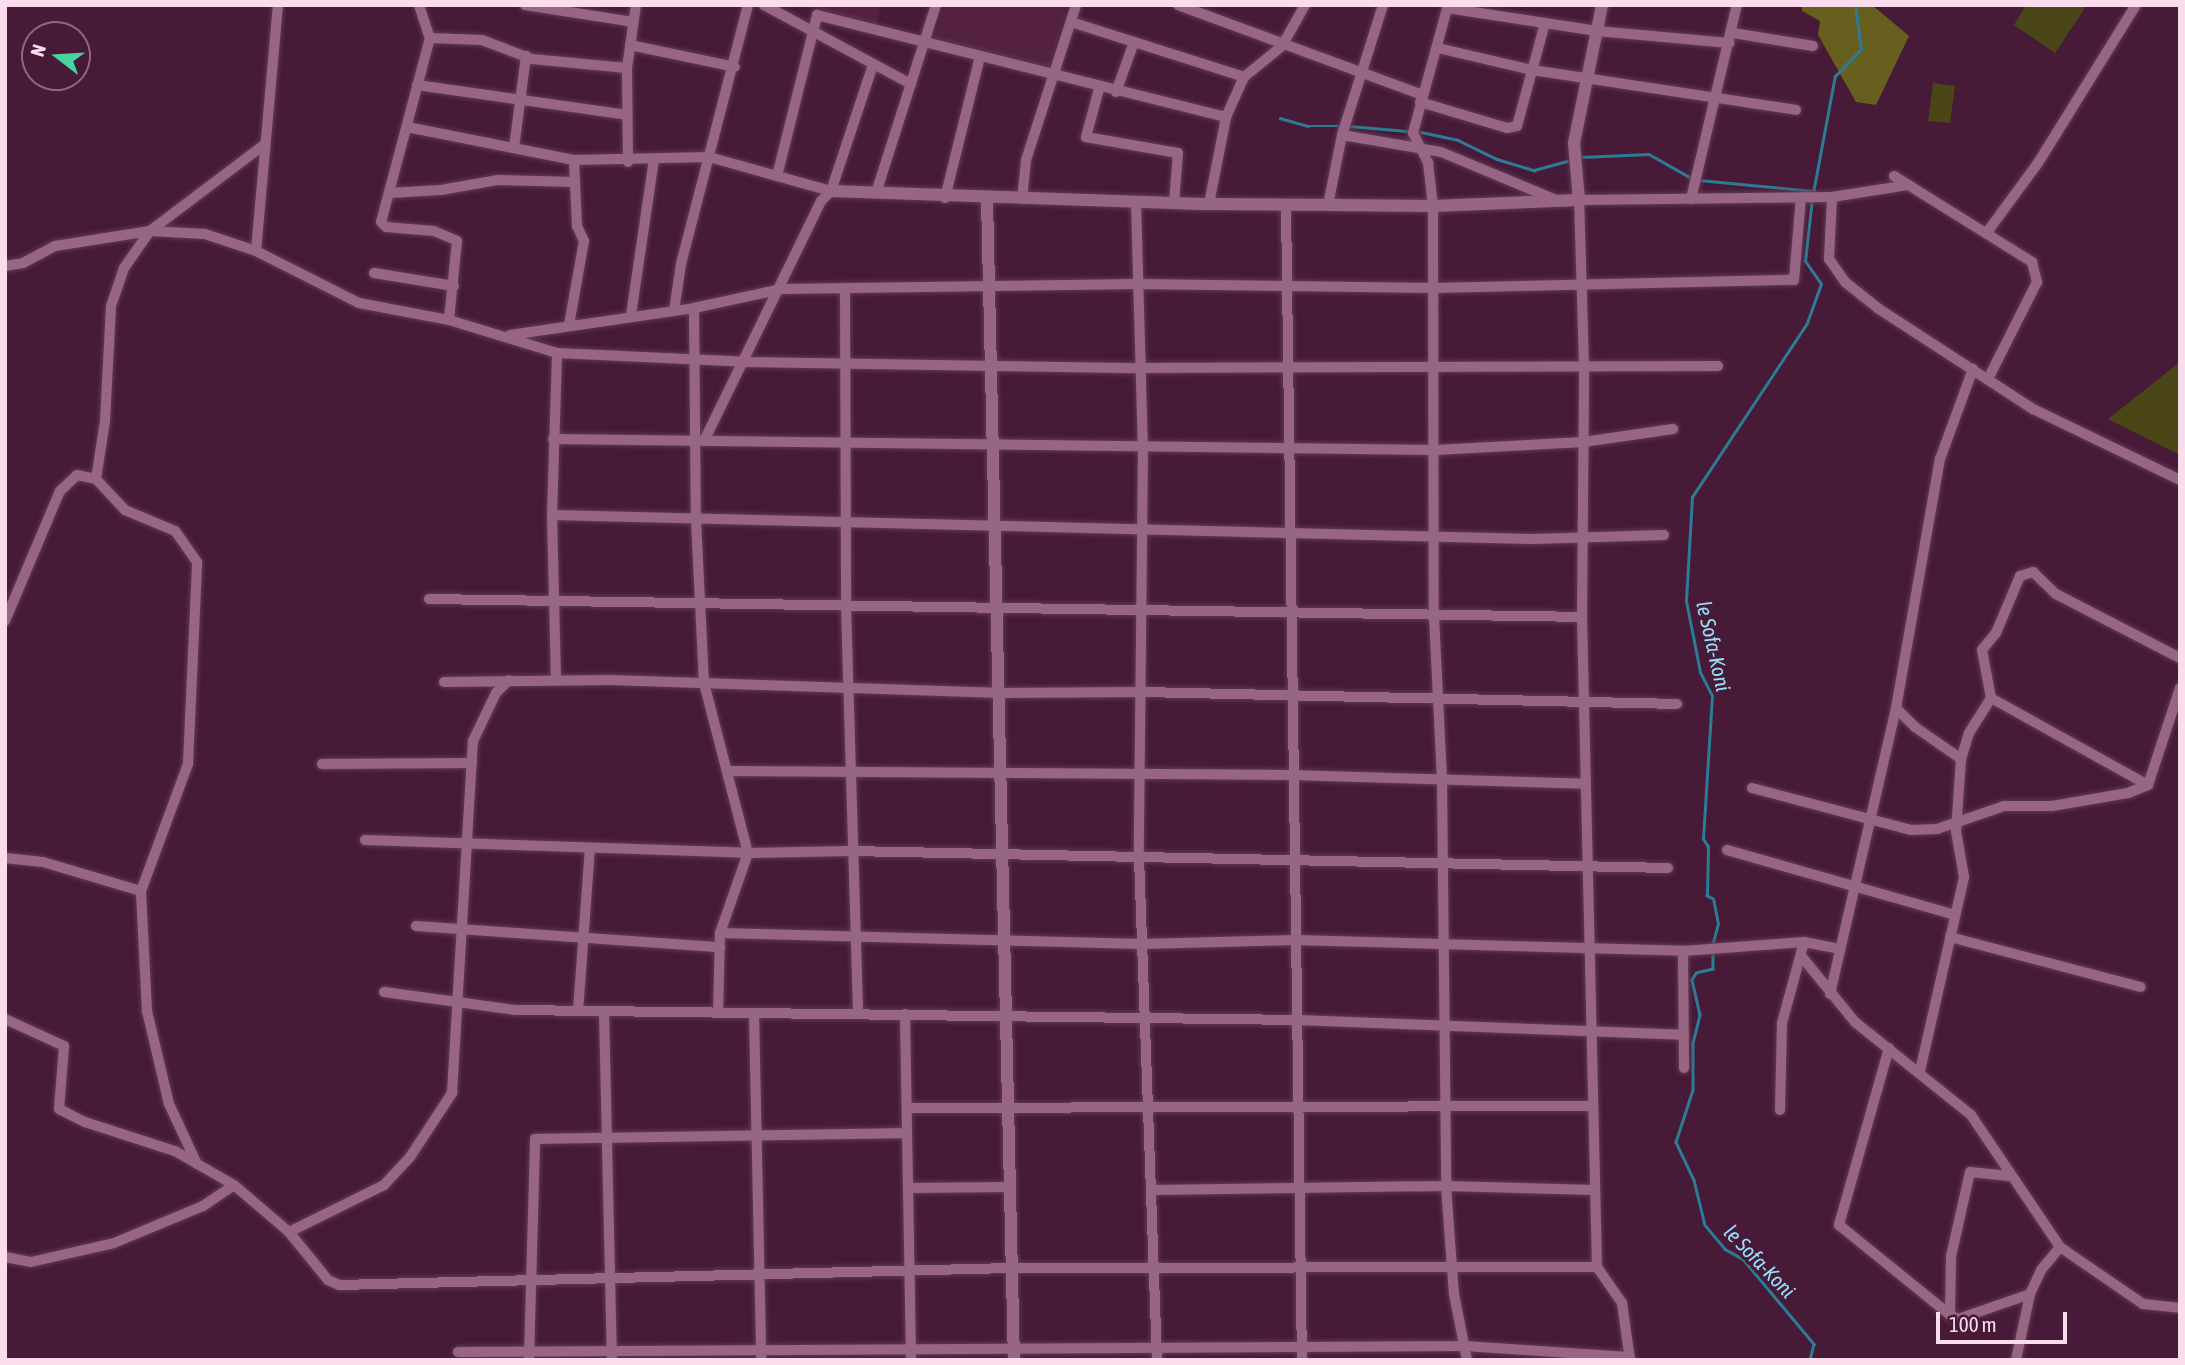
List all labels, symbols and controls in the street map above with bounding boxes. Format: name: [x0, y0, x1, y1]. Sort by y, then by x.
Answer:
north arrow: [21, 21, 91, 91]
text: N: [26, 42, 50, 59]
water label: le Sofa-Koni: [1691, 598, 1737, 694]
water label: le Sofa-Koni: [1719, 1219, 1801, 1303]
scale bar: [1940, 1298, 2071, 1342]
text: 100 m: [1949, 1312, 1997, 1336]

